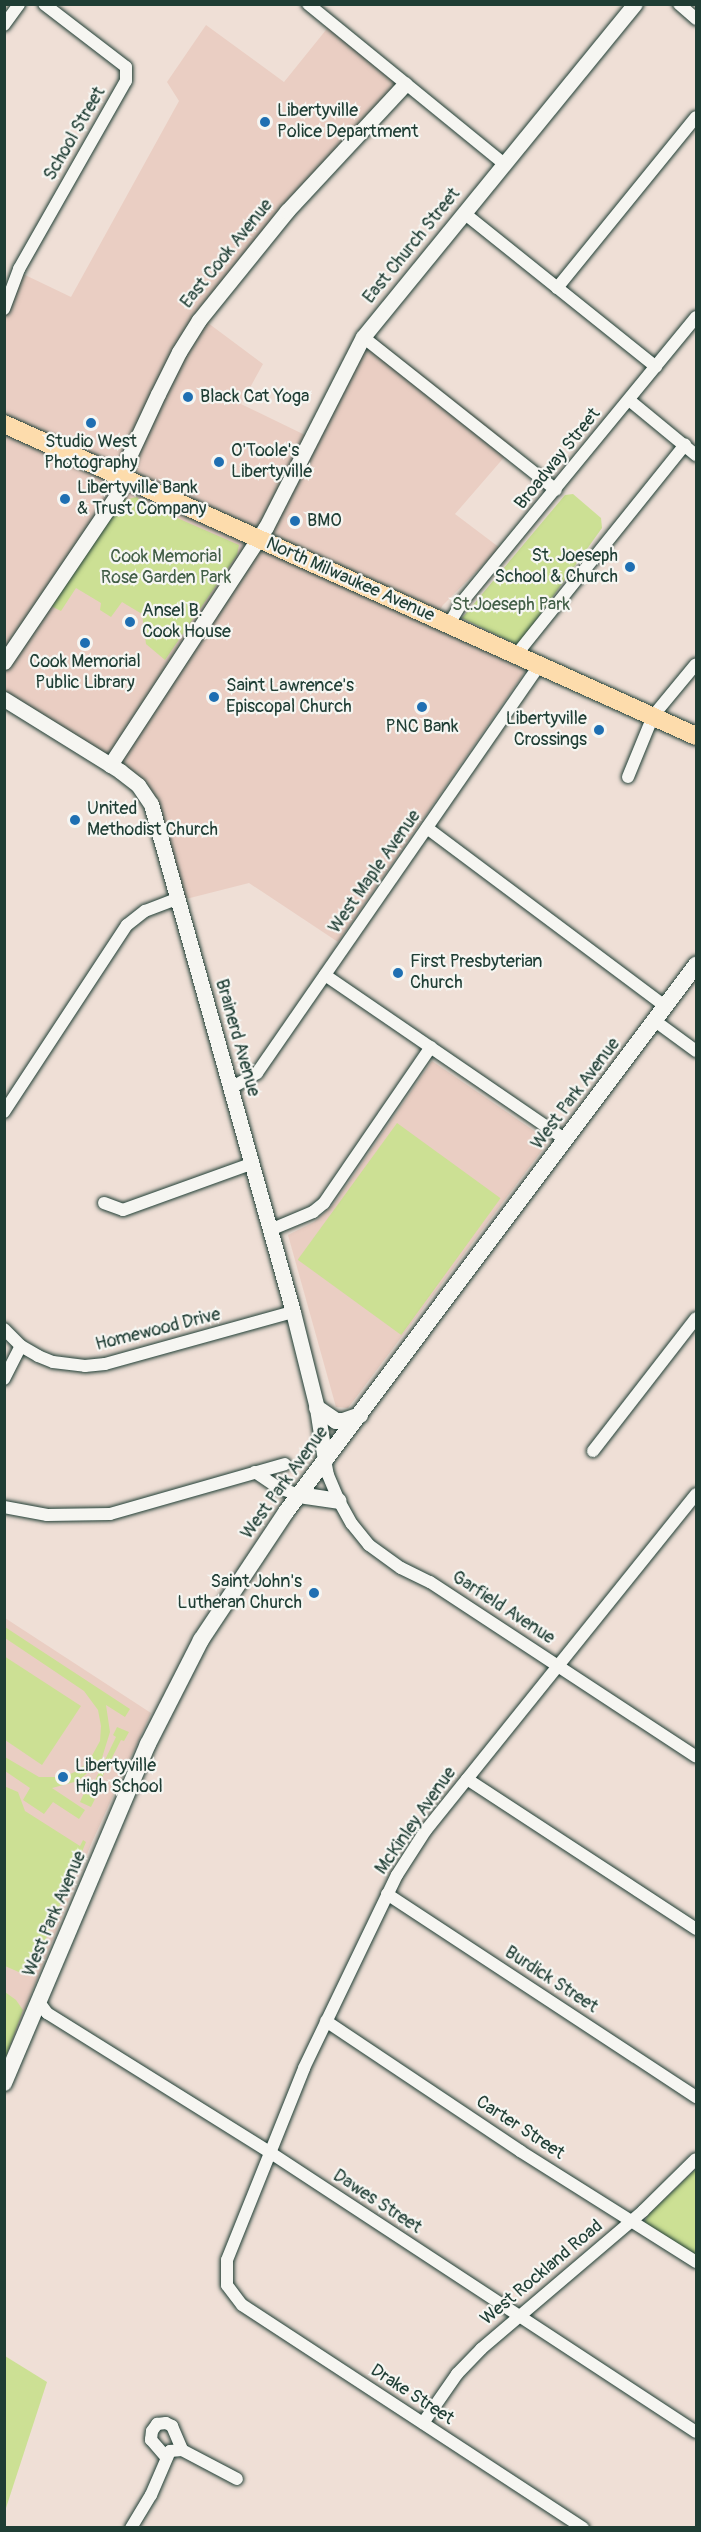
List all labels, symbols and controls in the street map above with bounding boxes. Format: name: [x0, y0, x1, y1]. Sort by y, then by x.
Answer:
street label: School Street: [40, 83, 110, 185]
place label: Libertyville Police Department: [277, 101, 418, 144]
marker: Libertyville Police Department: [258, 115, 272, 129]
street label: East Church Street: [359, 184, 465, 308]
street label: East Cook Avenue: [176, 195, 278, 313]
place label: Black Cat Yoga: [200, 386, 309, 408]
marker: Black Cat Yoga: [181, 390, 195, 404]
street label: Broadway Street: [511, 404, 605, 514]
marker: Studio West Photography: [84, 416, 98, 430]
place label: Studio West Photography: [44, 432, 138, 474]
place label: O'Toole's Libertyville: [231, 441, 312, 484]
marker: O'Toole's Libertyville: [212, 455, 226, 469]
place label: Libertyville Bank & Trust Company: [77, 478, 206, 520]
marker: Libertyville Bank & Trust Company: [58, 492, 72, 506]
place label: BMO: [307, 510, 342, 532]
marker: BMO: [288, 514, 302, 528]
street label: North Milwaukee Avenue: [262, 533, 438, 627]
place label: St. Joeseph School & Church: [495, 546, 618, 588]
park label: Cook Memorial Rose Garden Park: [101, 547, 231, 590]
marker: St. Joeseph School & Church: [623, 560, 637, 574]
park label: St.Joeseph Park: [452, 594, 570, 616]
place label: Ansel B. Cook House: [142, 601, 231, 644]
marker: Ansel B. Cook House: [123, 615, 137, 629]
marker: Cook Memorial Public Library: [78, 636, 92, 650]
place label: Cook Memorial Public Library: [29, 652, 141, 694]
place label: Saint Lawrence's Episcopal Church: [226, 676, 354, 718]
marker: Saint Lawrence's Episcopal Church: [207, 690, 221, 704]
marker: PNC Bank: [415, 700, 429, 714]
place label: Libertyville Crossings: [506, 709, 587, 752]
place label: PNC Bank: [386, 716, 458, 738]
marker: Libertyville Crossings: [592, 723, 606, 737]
place label: United Methodist Church: [87, 799, 218, 842]
street label: West Maple Avenue: [324, 806, 426, 938]
marker: United Methodist Church: [68, 813, 82, 827]
place label: First Presbyterian Church: [410, 952, 543, 994]
marker: First Presbyterian Church: [391, 966, 405, 980]
street label: Brainerd Avenue: [210, 977, 264, 1099]
street label: West Park Avenue: [527, 1034, 625, 1154]
street label: Homewood Drive: [93, 1304, 223, 1356]
street label: West Park Avenue: [237, 1422, 333, 1544]
street label: Garfield Avenue: [447, 1567, 559, 1649]
place label: Saint John's Lutheran Church: [177, 1572, 302, 1614]
marker: Saint John's Lutheran Church: [307, 1586, 321, 1600]
place label: Libertyville High School: [75, 1756, 163, 1798]
street label: McKinley Avenue: [371, 1763, 461, 1879]
marker: Libertyville High School: [56, 1770, 70, 1784]
street label: West Park Avenue: [19, 1848, 91, 1980]
street label: Burdick Street: [500, 1942, 602, 2018]
street label: Carter Street: [472, 2091, 568, 2165]
street label: Dawes Street: [329, 2165, 425, 2239]
street label: West Rockland Road: [477, 2216, 607, 2330]
street label: Drake Street: [366, 2360, 458, 2430]

